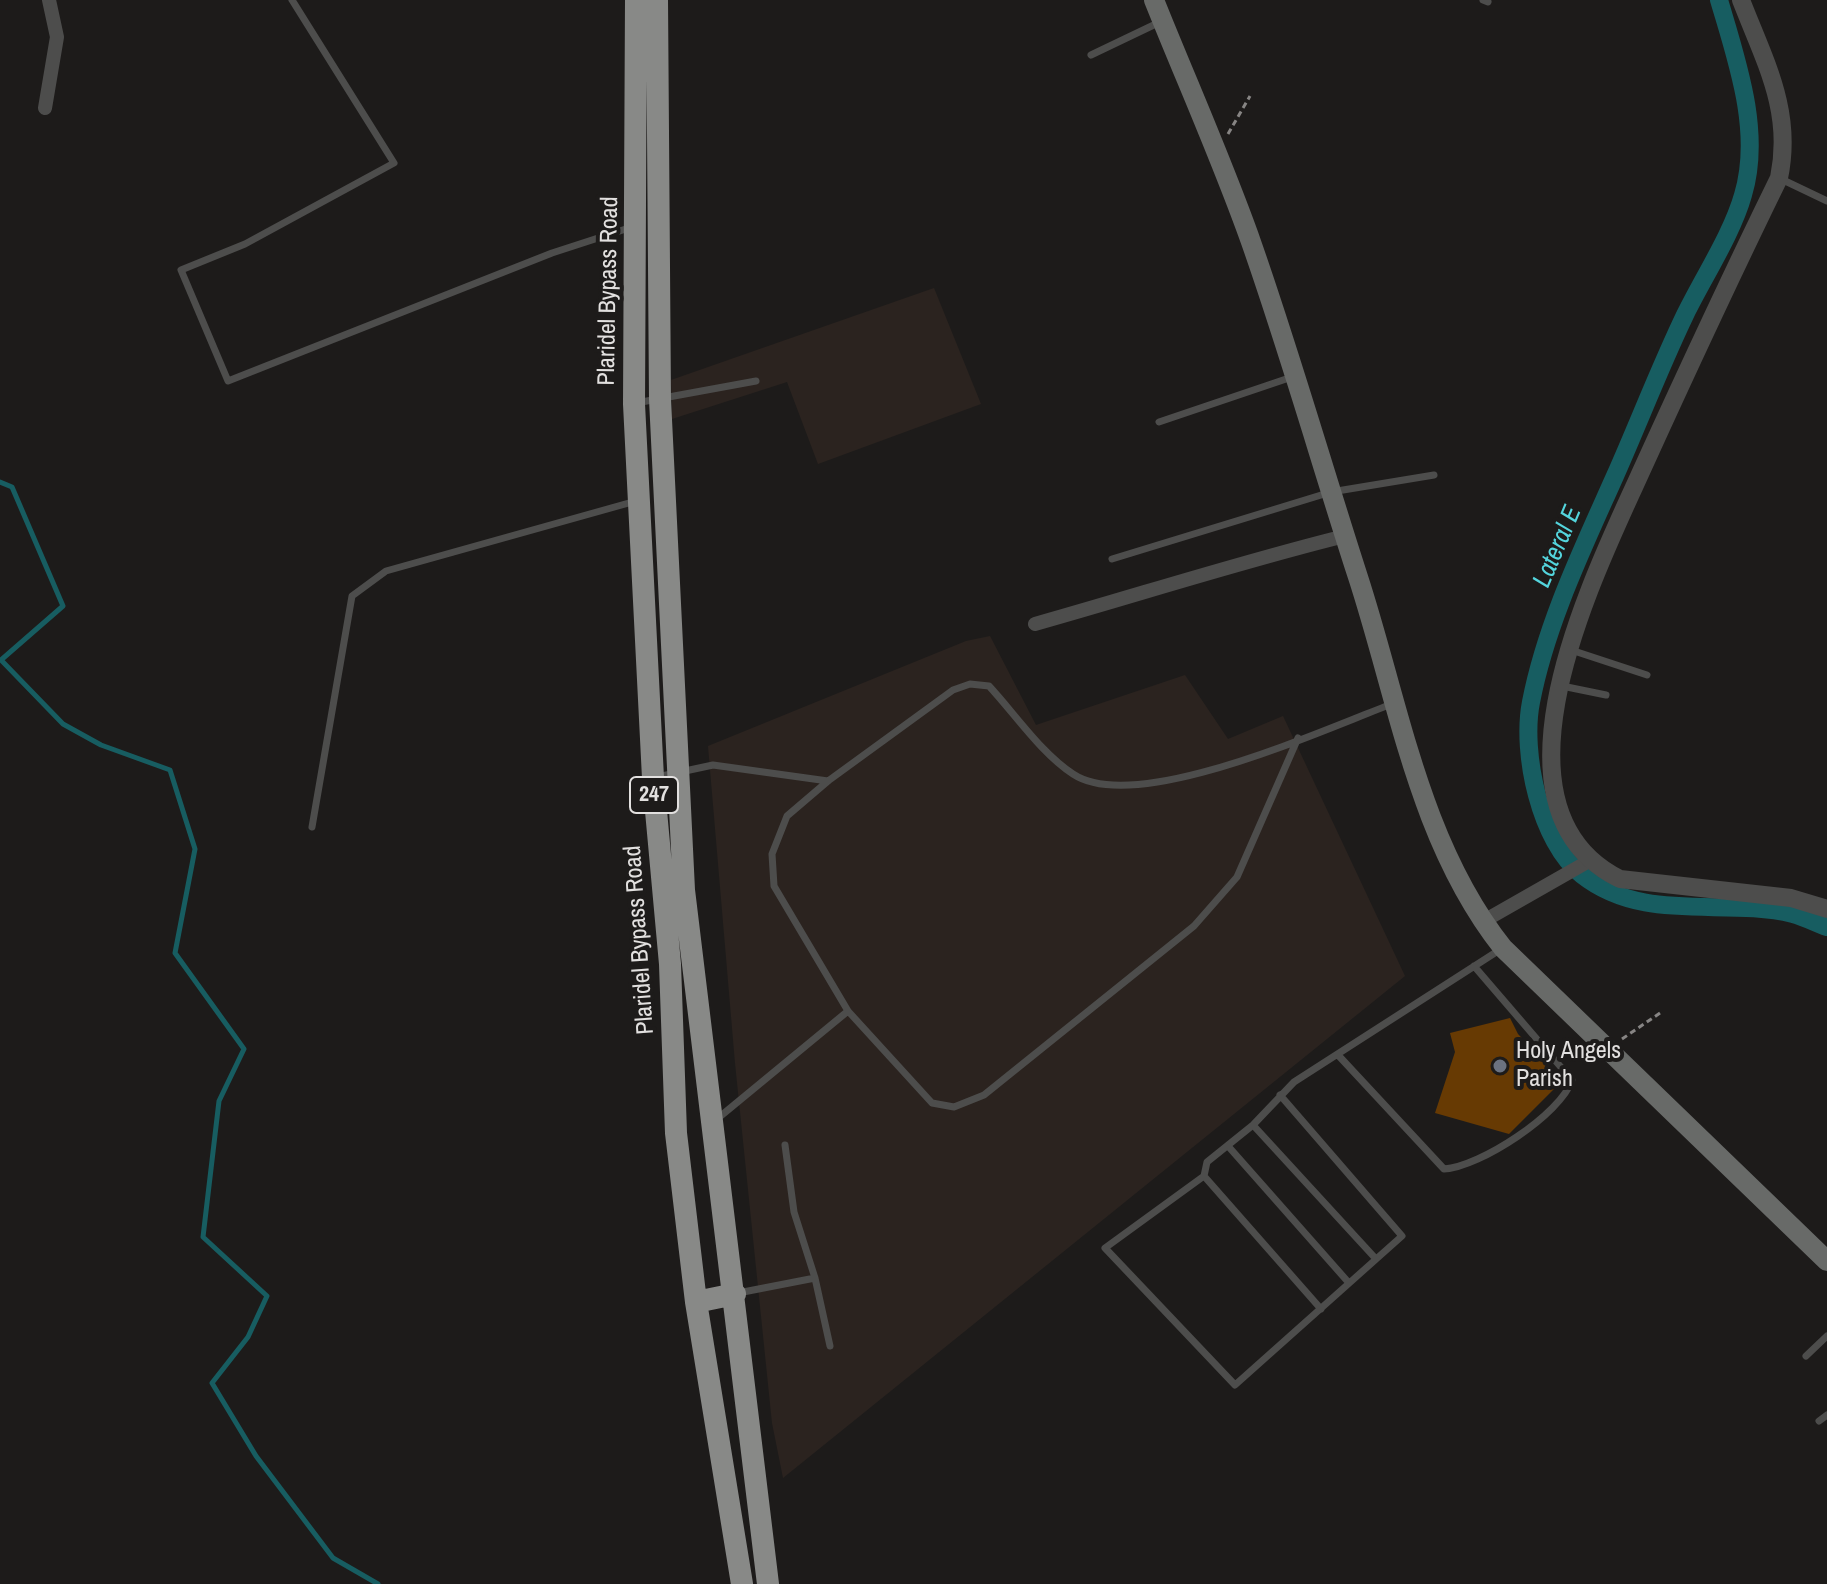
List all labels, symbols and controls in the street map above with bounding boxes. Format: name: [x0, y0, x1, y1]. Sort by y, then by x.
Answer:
street label: Plaridel Bypass Road: [593, 196, 625, 386]
water label: Lateral E: [1527, 502, 1589, 592]
road number: 247: [630, 777, 678, 813]
street label: Plaridel Bypass Road: [619, 845, 661, 1035]
place label: Holy Angels Parish: [1516, 1038, 1621, 1094]
marker: Holy Angels Parish: [1491, 1057, 1509, 1075]

